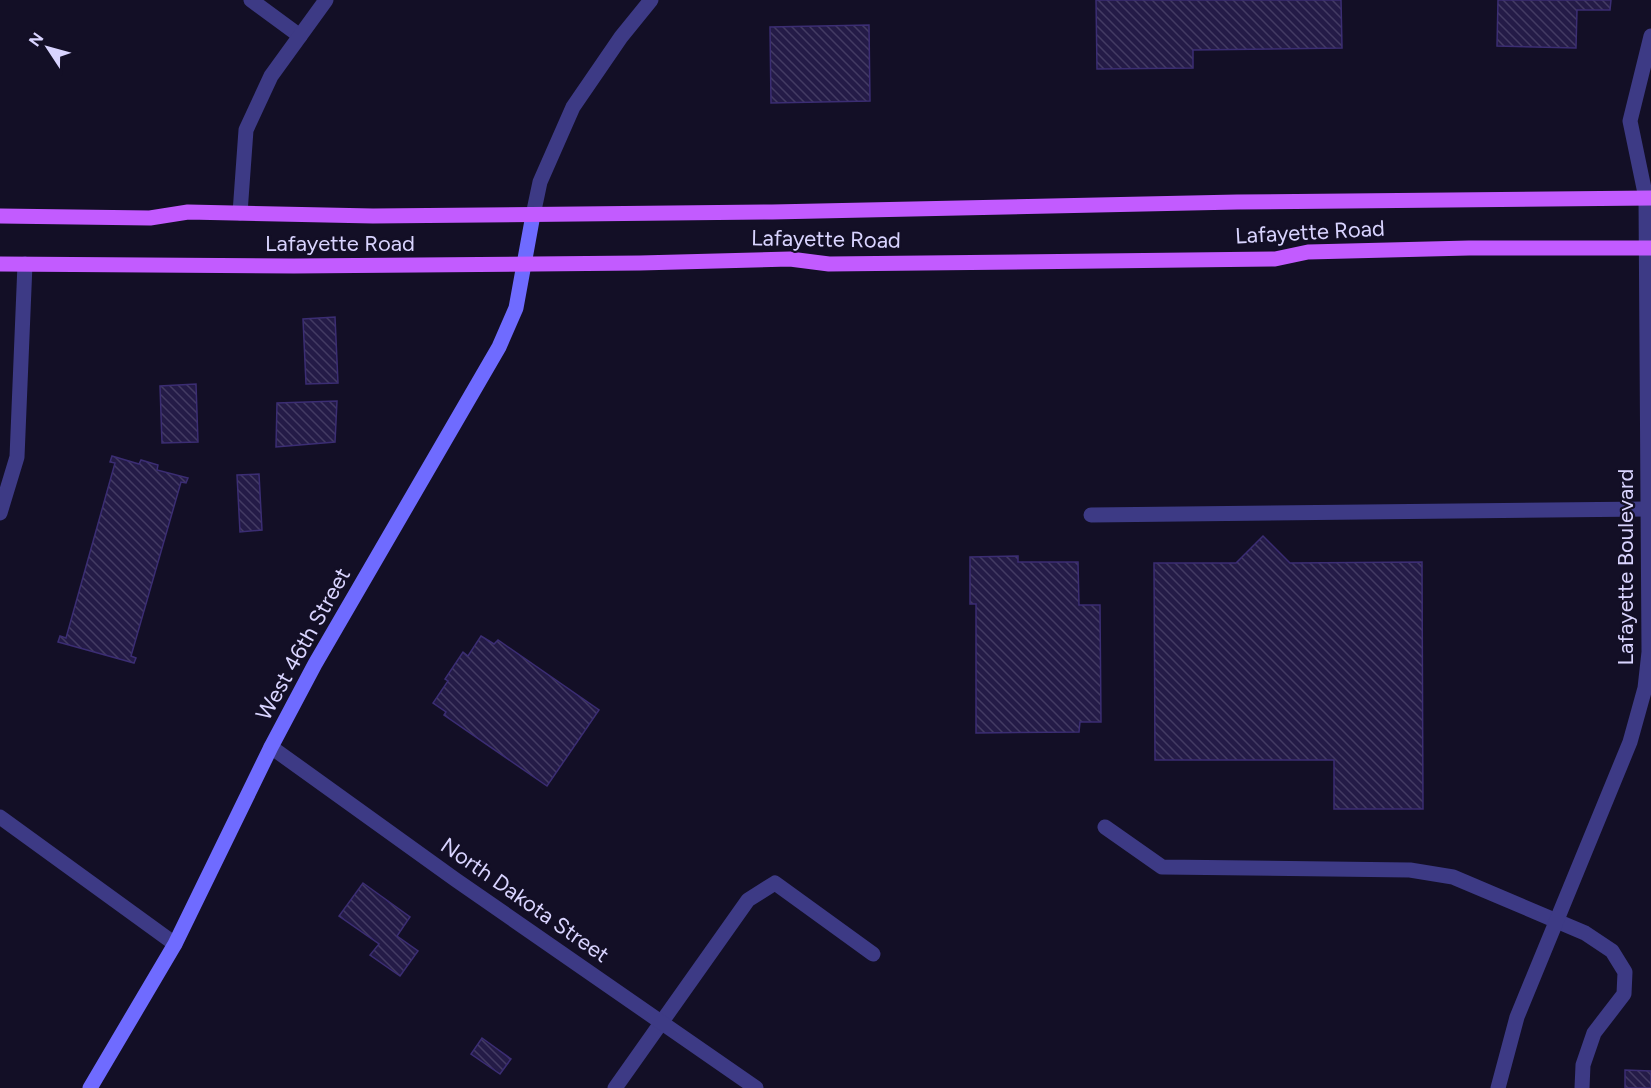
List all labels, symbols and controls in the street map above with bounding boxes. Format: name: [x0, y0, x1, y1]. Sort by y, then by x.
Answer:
north arrow: [18, 18, 78, 78]
text: N: [25, 29, 48, 50]
street label: Lafayette Road: [1235, 215, 1385, 249]
street label: Lafayette Road: [751, 224, 901, 254]
street label: Lafayette Road: [265, 230, 415, 257]
street label: Lafayette Boulevard: [1612, 469, 1639, 665]
street label: West 46th Street: [250, 563, 356, 725]
street label: North Dakota Street: [436, 832, 614, 968]

